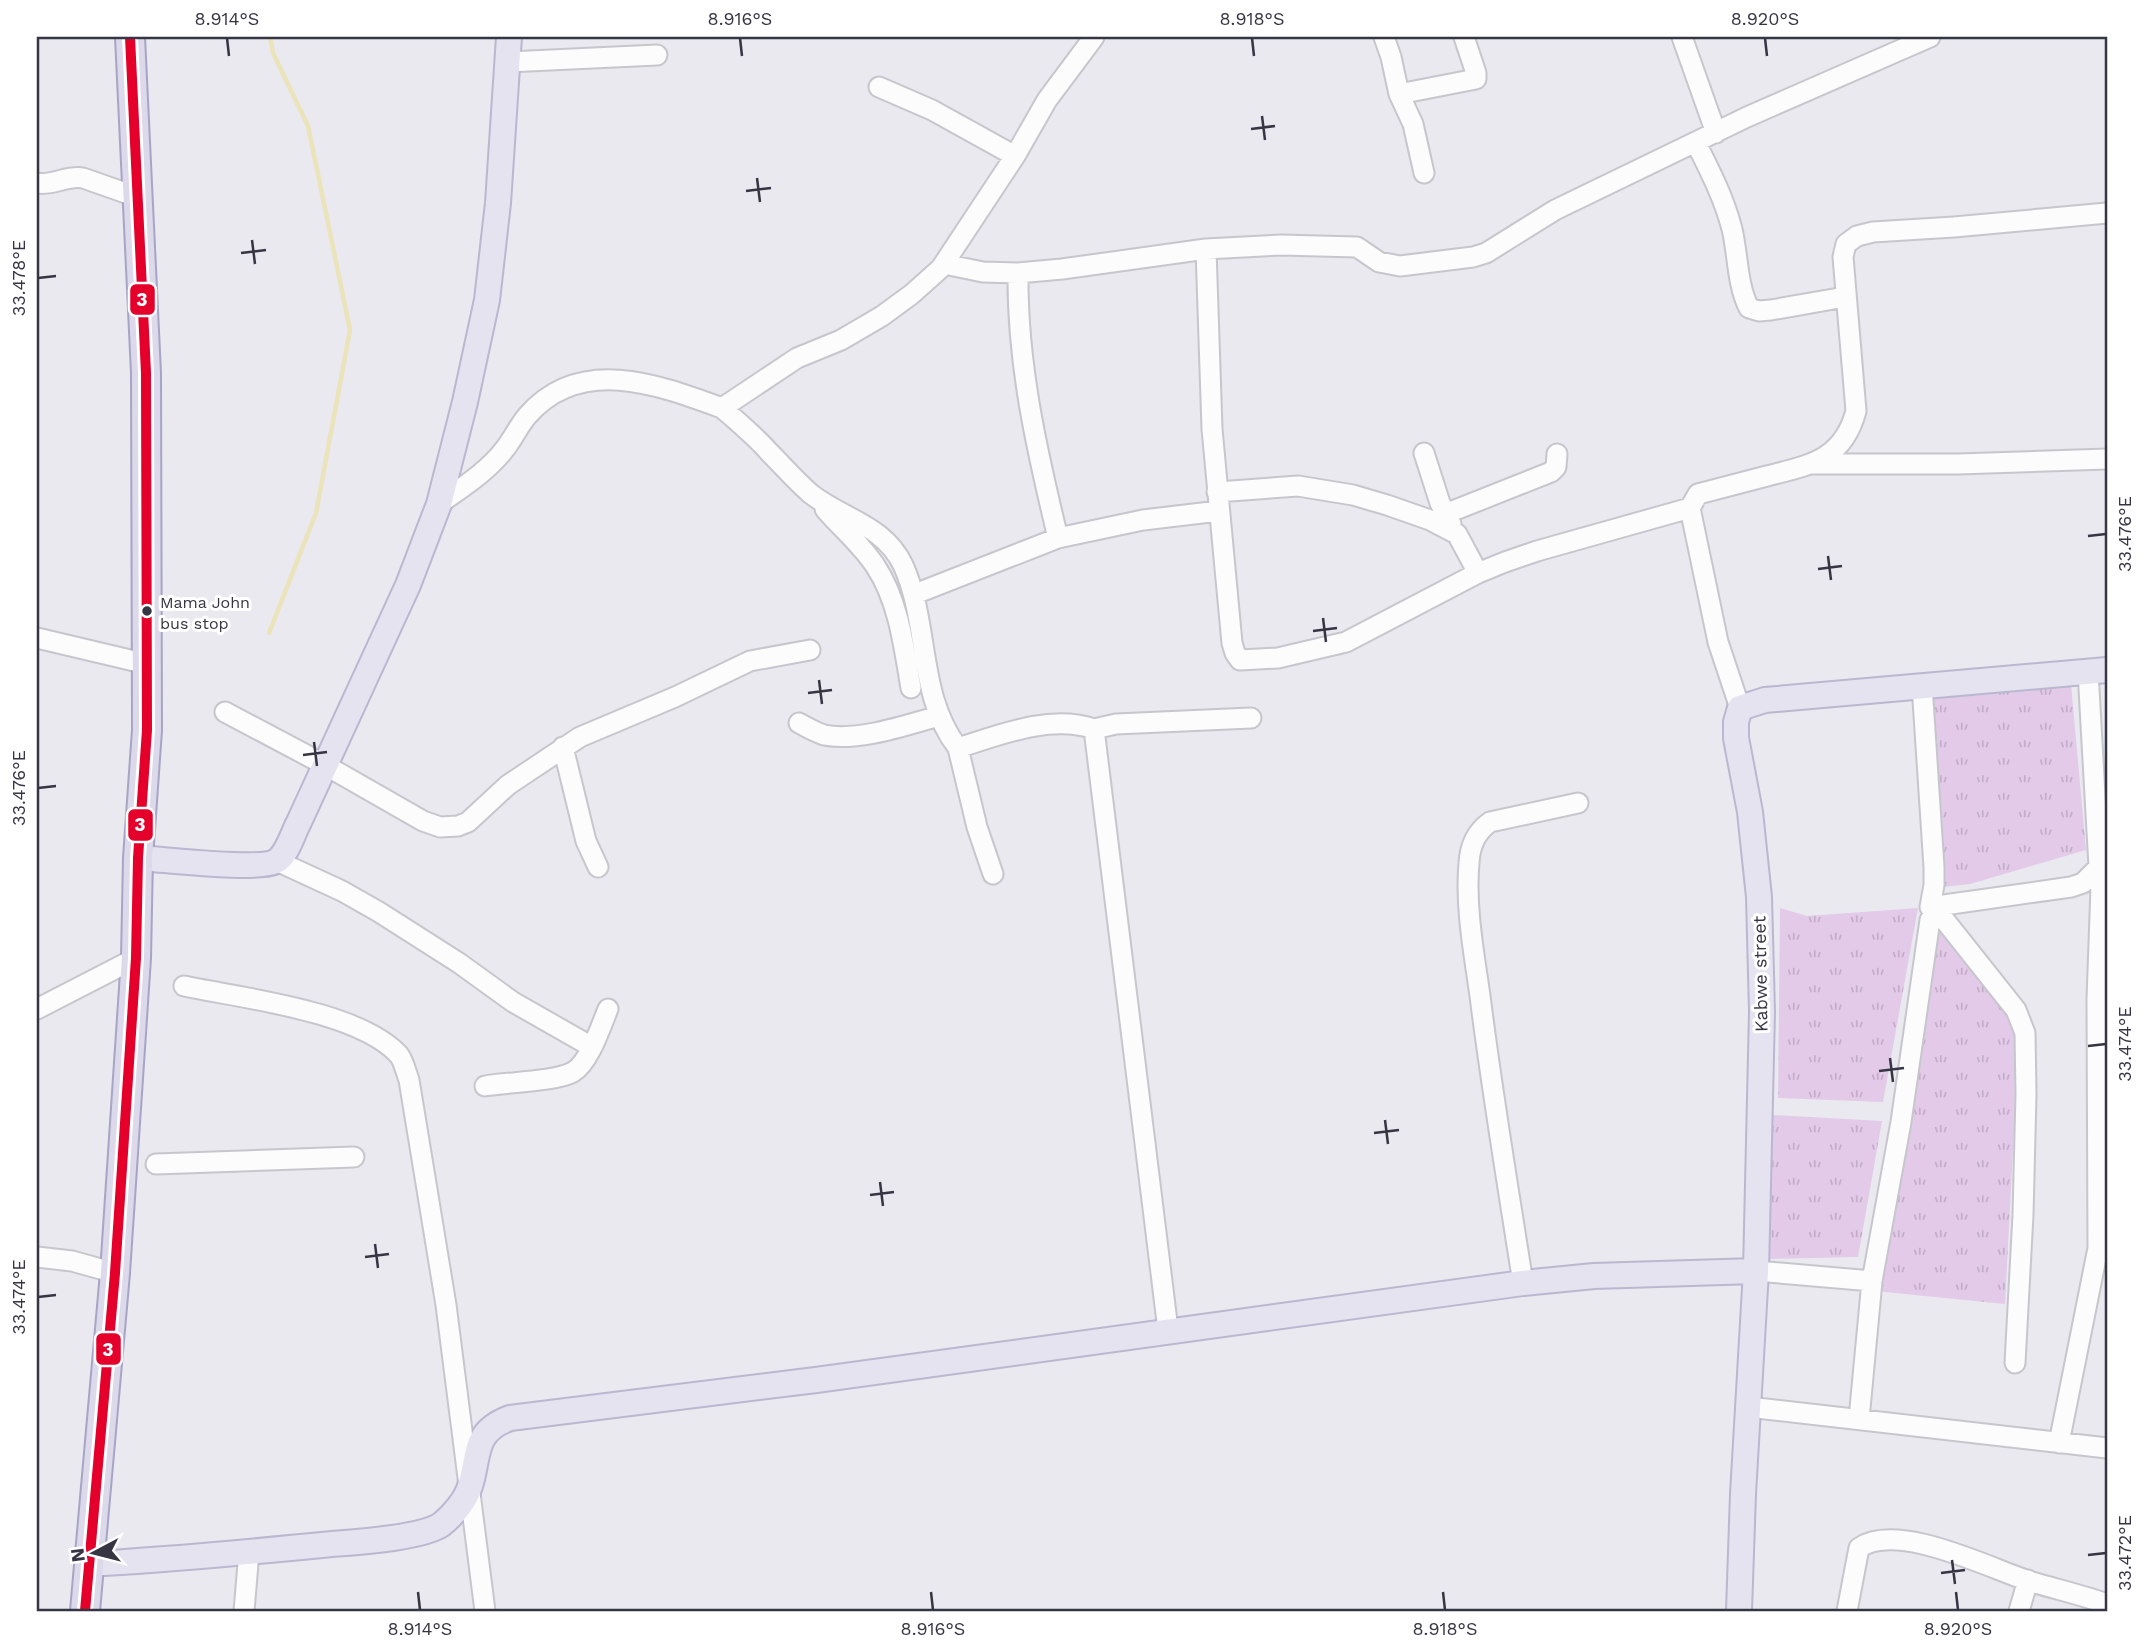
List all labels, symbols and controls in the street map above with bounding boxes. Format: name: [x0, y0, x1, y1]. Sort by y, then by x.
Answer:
text: 8.914°S: [195, 8, 259, 29]
text: 8.916°S: [708, 8, 772, 29]
text: 8.918°S: [1220, 8, 1284, 29]
text: 8.920°S: [1731, 8, 1799, 29]
text: 33.478°E: [8, 240, 29, 316]
line badge: 3: [129, 283, 156, 316]
text: 3: [136, 288, 148, 311]
text: 33.476°E: [2114, 496, 2135, 572]
place label: Mama John bus stop: [160, 593, 250, 633]
marker: Mama John bus stop: [140, 604, 154, 618]
text: 33.476°E: [8, 750, 29, 826]
line badge: 3: [127, 808, 154, 842]
text: 3: [134, 813, 146, 836]
street label: Kabwe street: [1748, 915, 1772, 1032]
text: 33.474°E: [2114, 1006, 2135, 1082]
text: 33.474°E: [8, 1259, 29, 1335]
line badge: 3: [95, 1332, 122, 1366]
text: 3: [102, 1338, 114, 1361]
text: 33.472°E: [2114, 1515, 2135, 1591]
north arrow: [60, 1518, 130, 1588]
text: N: [65, 1547, 90, 1563]
text: 8.914°S: [388, 1618, 452, 1639]
text: 8.916°S: [901, 1618, 965, 1639]
text: 8.918°S: [1413, 1618, 1477, 1639]
text: 8.920°S: [1924, 1618, 1992, 1639]

